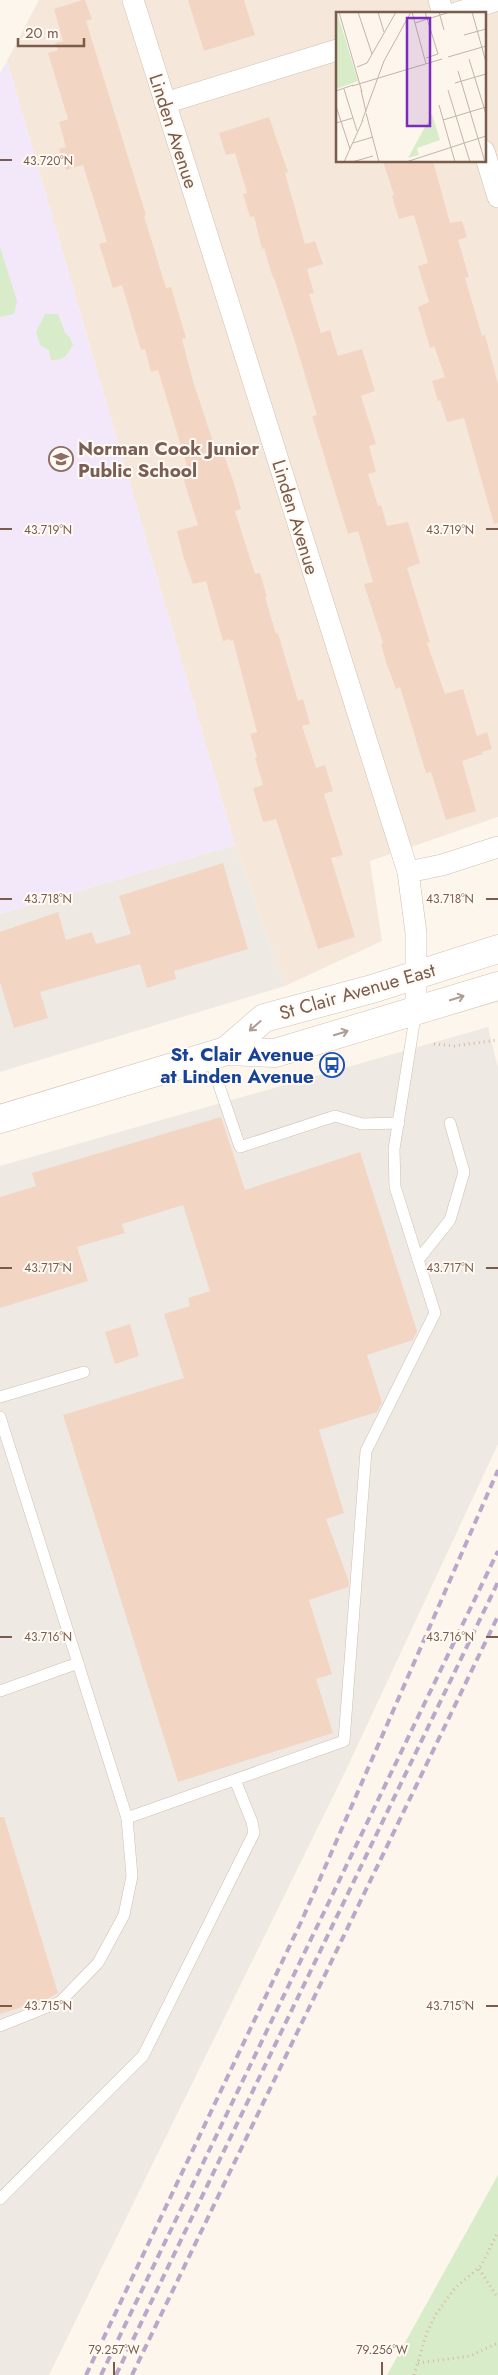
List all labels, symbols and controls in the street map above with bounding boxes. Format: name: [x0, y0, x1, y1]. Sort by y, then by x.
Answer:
inset map: [336, 12, 486, 162]
scale bar: [18, 15, 84, 47]
text: 20 m: [25, 22, 59, 44]
street label: Linden Avenue: [142, 70, 205, 192]
text: 43.720°N: [23, 152, 73, 170]
place label: Norman Cook Junior Public School: [78, 435, 260, 484]
school or university icon: Norman Cook Junior Public School: [48, 446, 74, 472]
street label: Linden Avenue: [265, 456, 326, 578]
text: 43.719°N: [24, 521, 72, 539]
text: 43.719°N: [426, 521, 474, 539]
text: 43.718°N: [24, 890, 72, 908]
text: 43.718°N: [426, 890, 474, 908]
street label: St Clair Avenue East: [276, 956, 439, 1027]
one-way arrow: [449, 993, 465, 1003]
one-way arrow: [249, 1020, 262, 1031]
one-way arrow: [333, 1028, 349, 1038]
place label: St. Clair Avenue at Linden Avenue: [160, 1041, 314, 1090]
bus stop icon: St. Clair Avenue at Linden Avenue: [319, 1052, 345, 1078]
text: 43.717°N: [24, 1259, 72, 1277]
text: 43.717°N: [426, 1259, 474, 1277]
text: 43.716°N: [24, 1628, 72, 1646]
text: 43.716°N: [426, 1628, 474, 1646]
text: 43.715°N: [24, 1997, 72, 2015]
text: 43.715°N: [426, 1997, 474, 2015]
text: 79.257°W: [88, 2341, 140, 2359]
text: 79.256°W: [356, 2341, 408, 2359]

